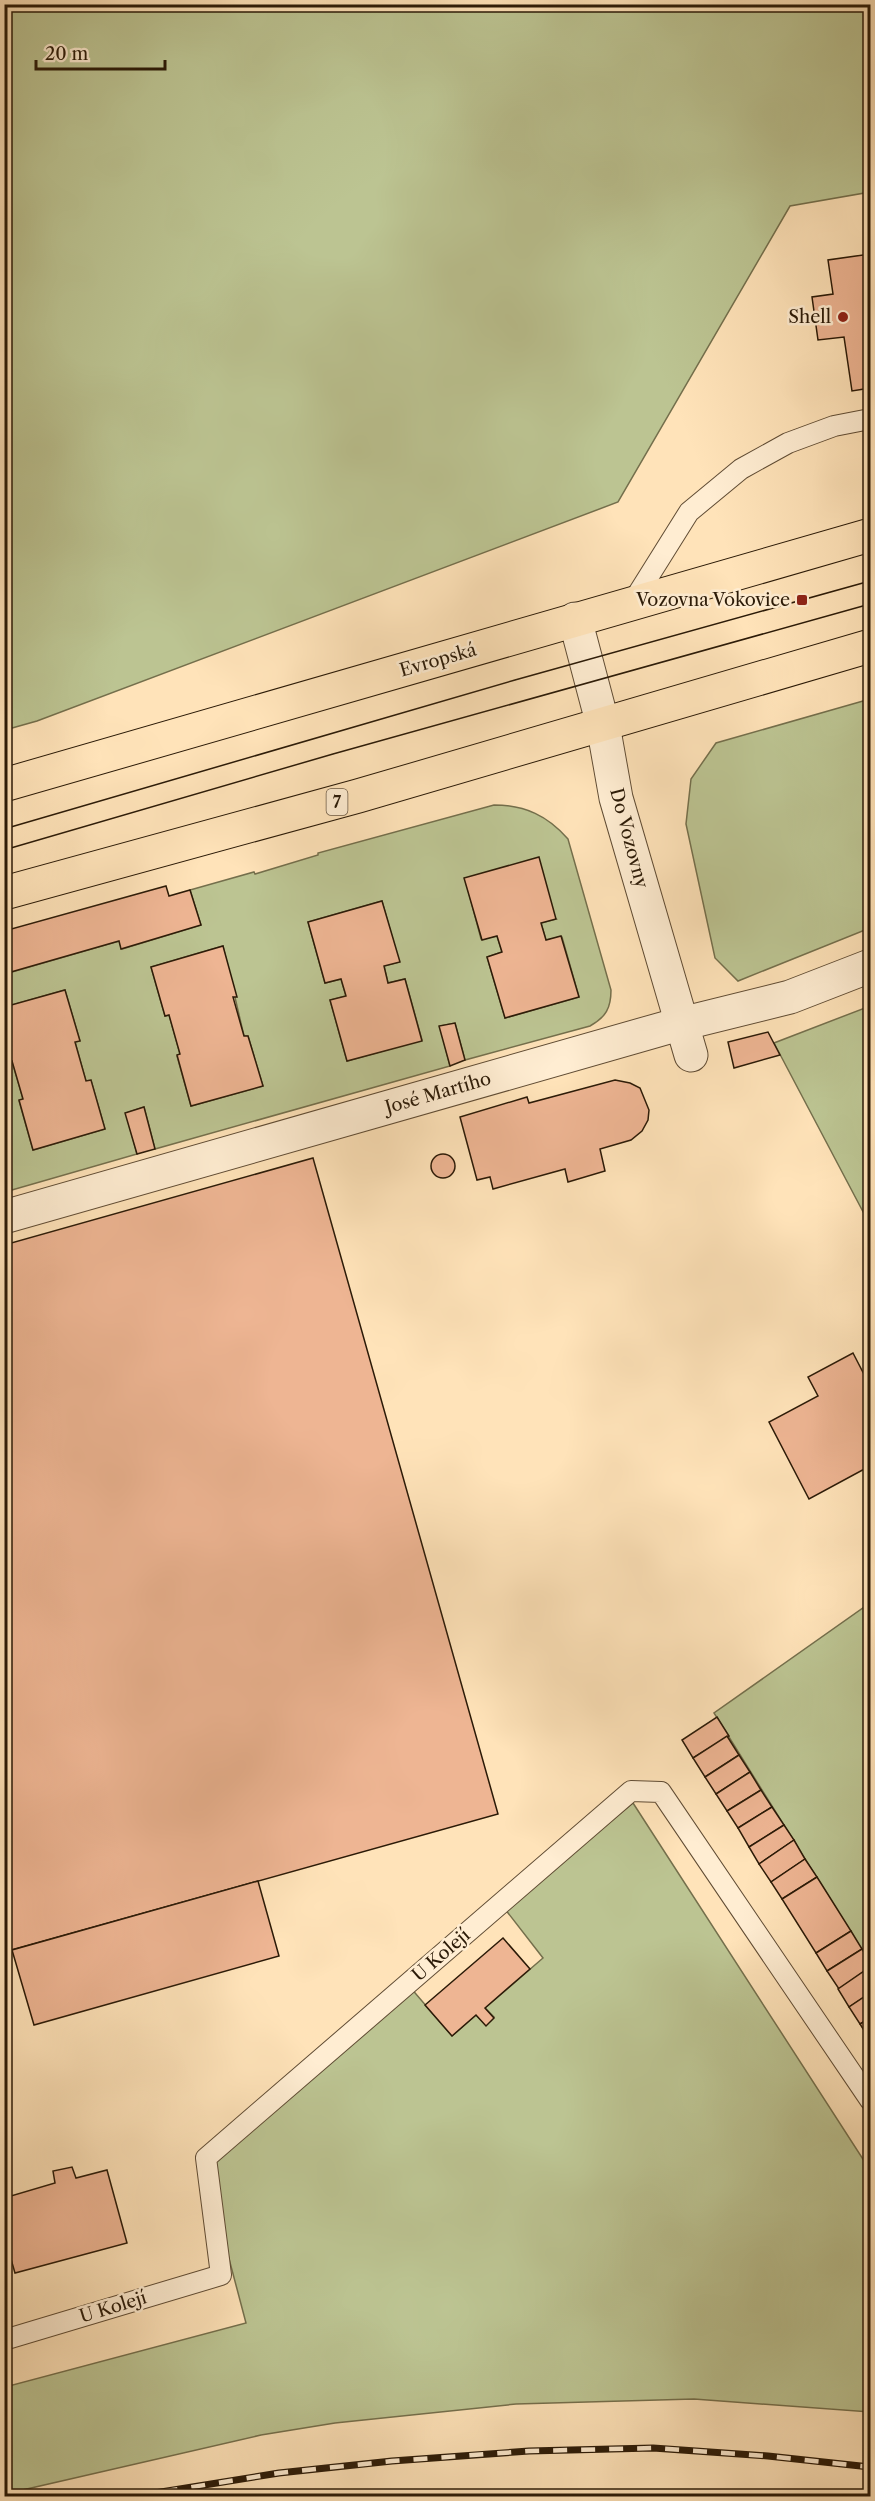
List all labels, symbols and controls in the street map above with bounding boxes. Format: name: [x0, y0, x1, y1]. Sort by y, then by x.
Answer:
scale bar: [36, 33, 165, 71]
text: 20 m: [45, 43, 89, 65]
place label: Shell: [788, 306, 831, 328]
marker: Shell: [836, 310, 850, 324]
place label: Vozovna Vokovice: [635, 589, 790, 611]
marker: Vozovna Vokovice: [795, 593, 809, 607]
street label: Evropská: [397, 638, 479, 681]
street label: Do Vozovny: [605, 786, 653, 891]
road number: 7: [326, 789, 348, 815]
street label: José Martího: [380, 1067, 493, 1119]
street label: U Kolejí: [408, 1924, 475, 1986]
street label: U Kolejí: [77, 2286, 150, 2328]

